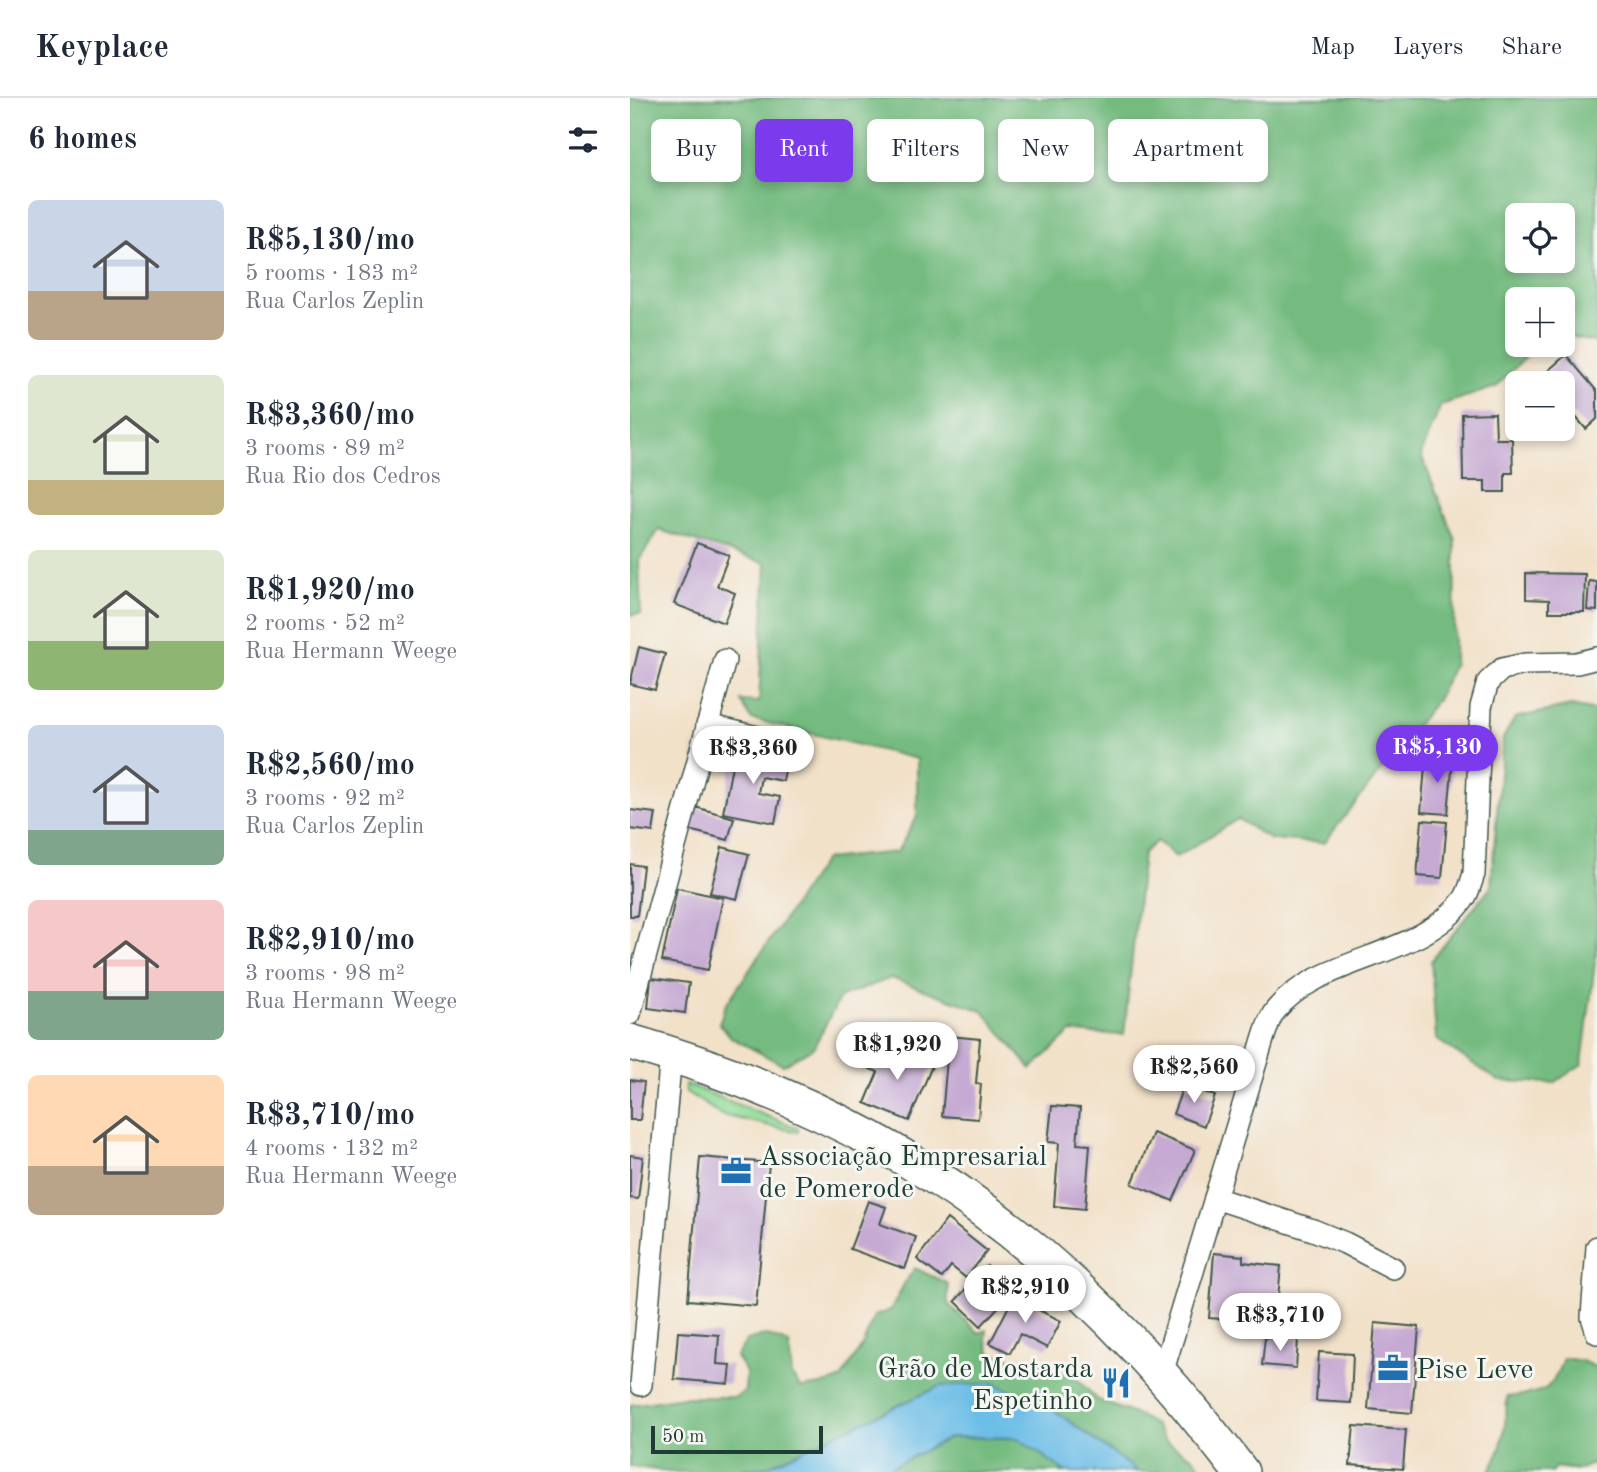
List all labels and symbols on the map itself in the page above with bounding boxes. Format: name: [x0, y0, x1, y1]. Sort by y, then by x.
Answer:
pin: R$3,360: [688, 726, 818, 786]
pin: R$5,130: [1372, 726, 1502, 785]
pin: R$1,920: [832, 1023, 962, 1082]
pin: R$2,560: [1129, 1046, 1259, 1105]
place label: Associação Empresarial de Pomerode: [759, 1144, 1047, 1204]
office icon: Associação Empresarial de Pomerode: [719, 1154, 753, 1188]
pin: R$2,910: [960, 1266, 1090, 1325]
pin: R$3,710: [1215, 1294, 1345, 1353]
office icon: Pise Leve: [1376, 1351, 1410, 1385]
place label: Grão de Mostarda Espetinho: [877, 1356, 1093, 1416]
place label: Pise Leve: [1416, 1357, 1534, 1385]
restaurant icon: Grão de Mostarda Espetinho: [1099, 1366, 1133, 1400]
scale bar: [651, 1423, 822, 1455]

